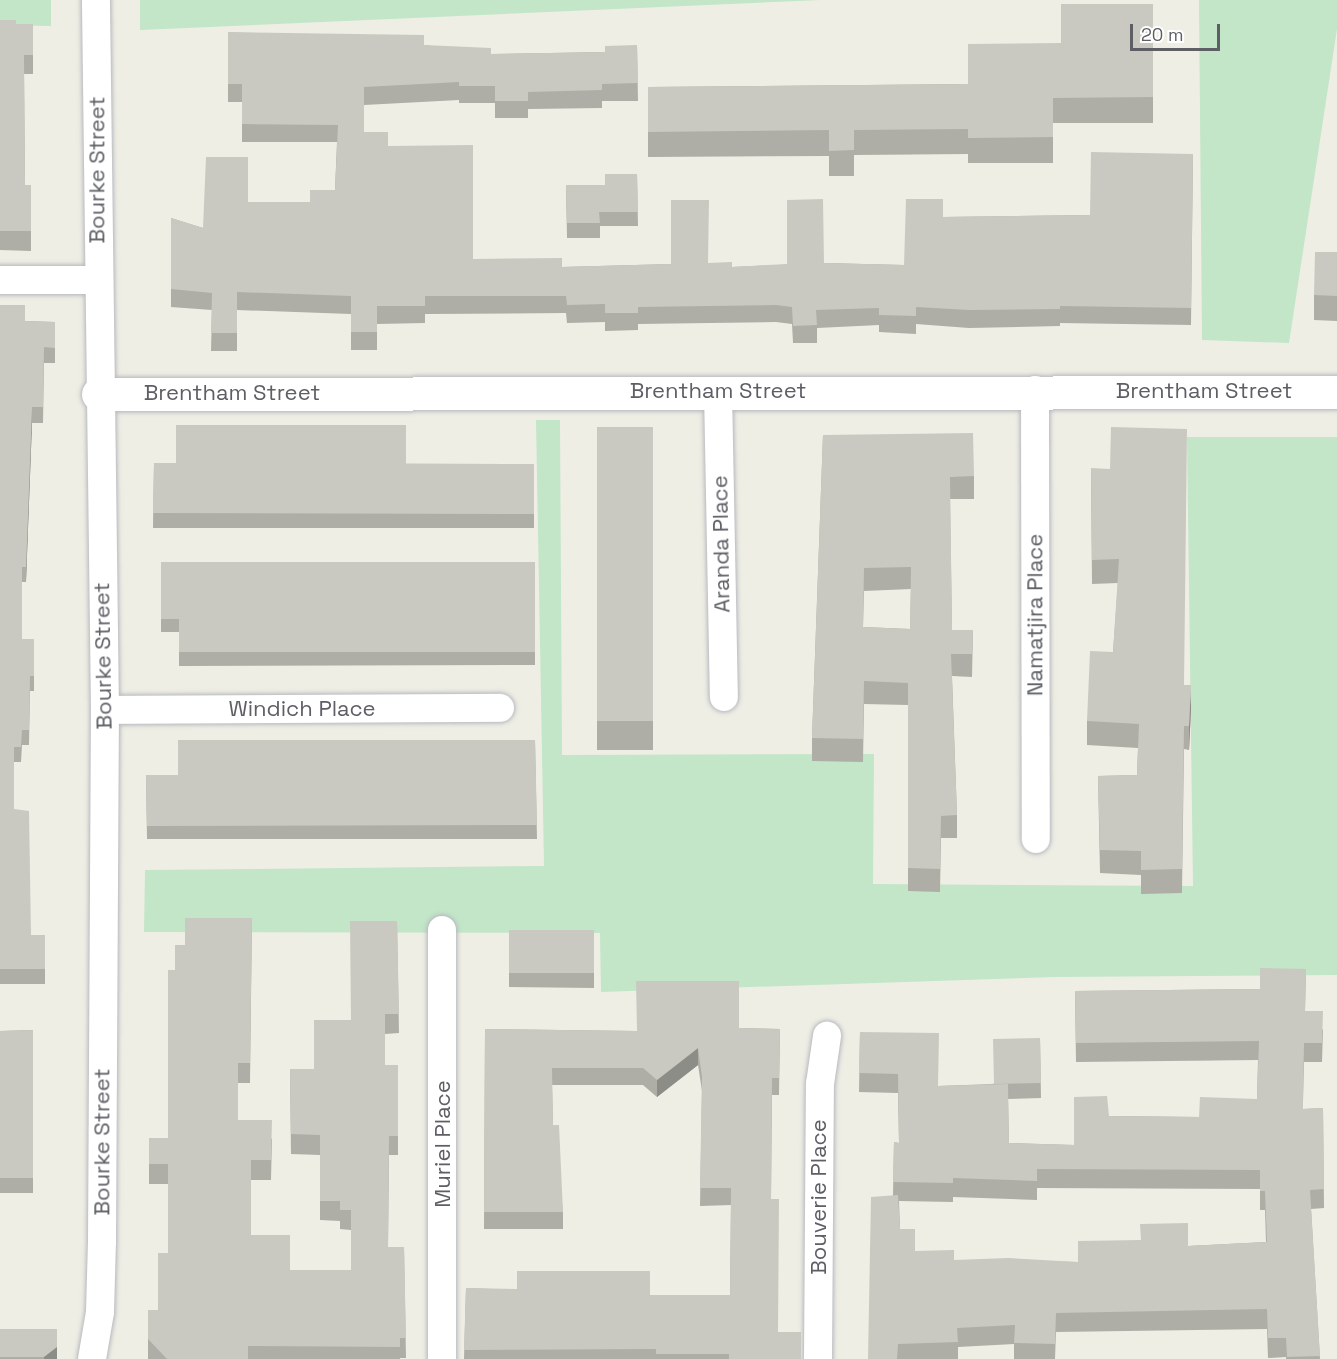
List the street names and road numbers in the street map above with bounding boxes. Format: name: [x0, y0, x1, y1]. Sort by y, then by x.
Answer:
street label: Bourke Street: [84, 96, 110, 244]
street label: Brentham Street: [630, 378, 806, 404]
street label: Brentham Street: [1116, 378, 1292, 404]
street label: Brentham Street: [144, 380, 320, 406]
street label: Aranda Place: [707, 475, 735, 613]
street label: Namatjira Place: [1022, 534, 1048, 696]
street label: Bourke Street: [89, 582, 117, 730]
street label: Windich Place: [228, 696, 376, 722]
street label: Bourke Street: [89, 1068, 115, 1216]
street label: Muriel Place: [430, 1080, 456, 1208]
street label: Bouverie Place: [806, 1119, 832, 1275]

